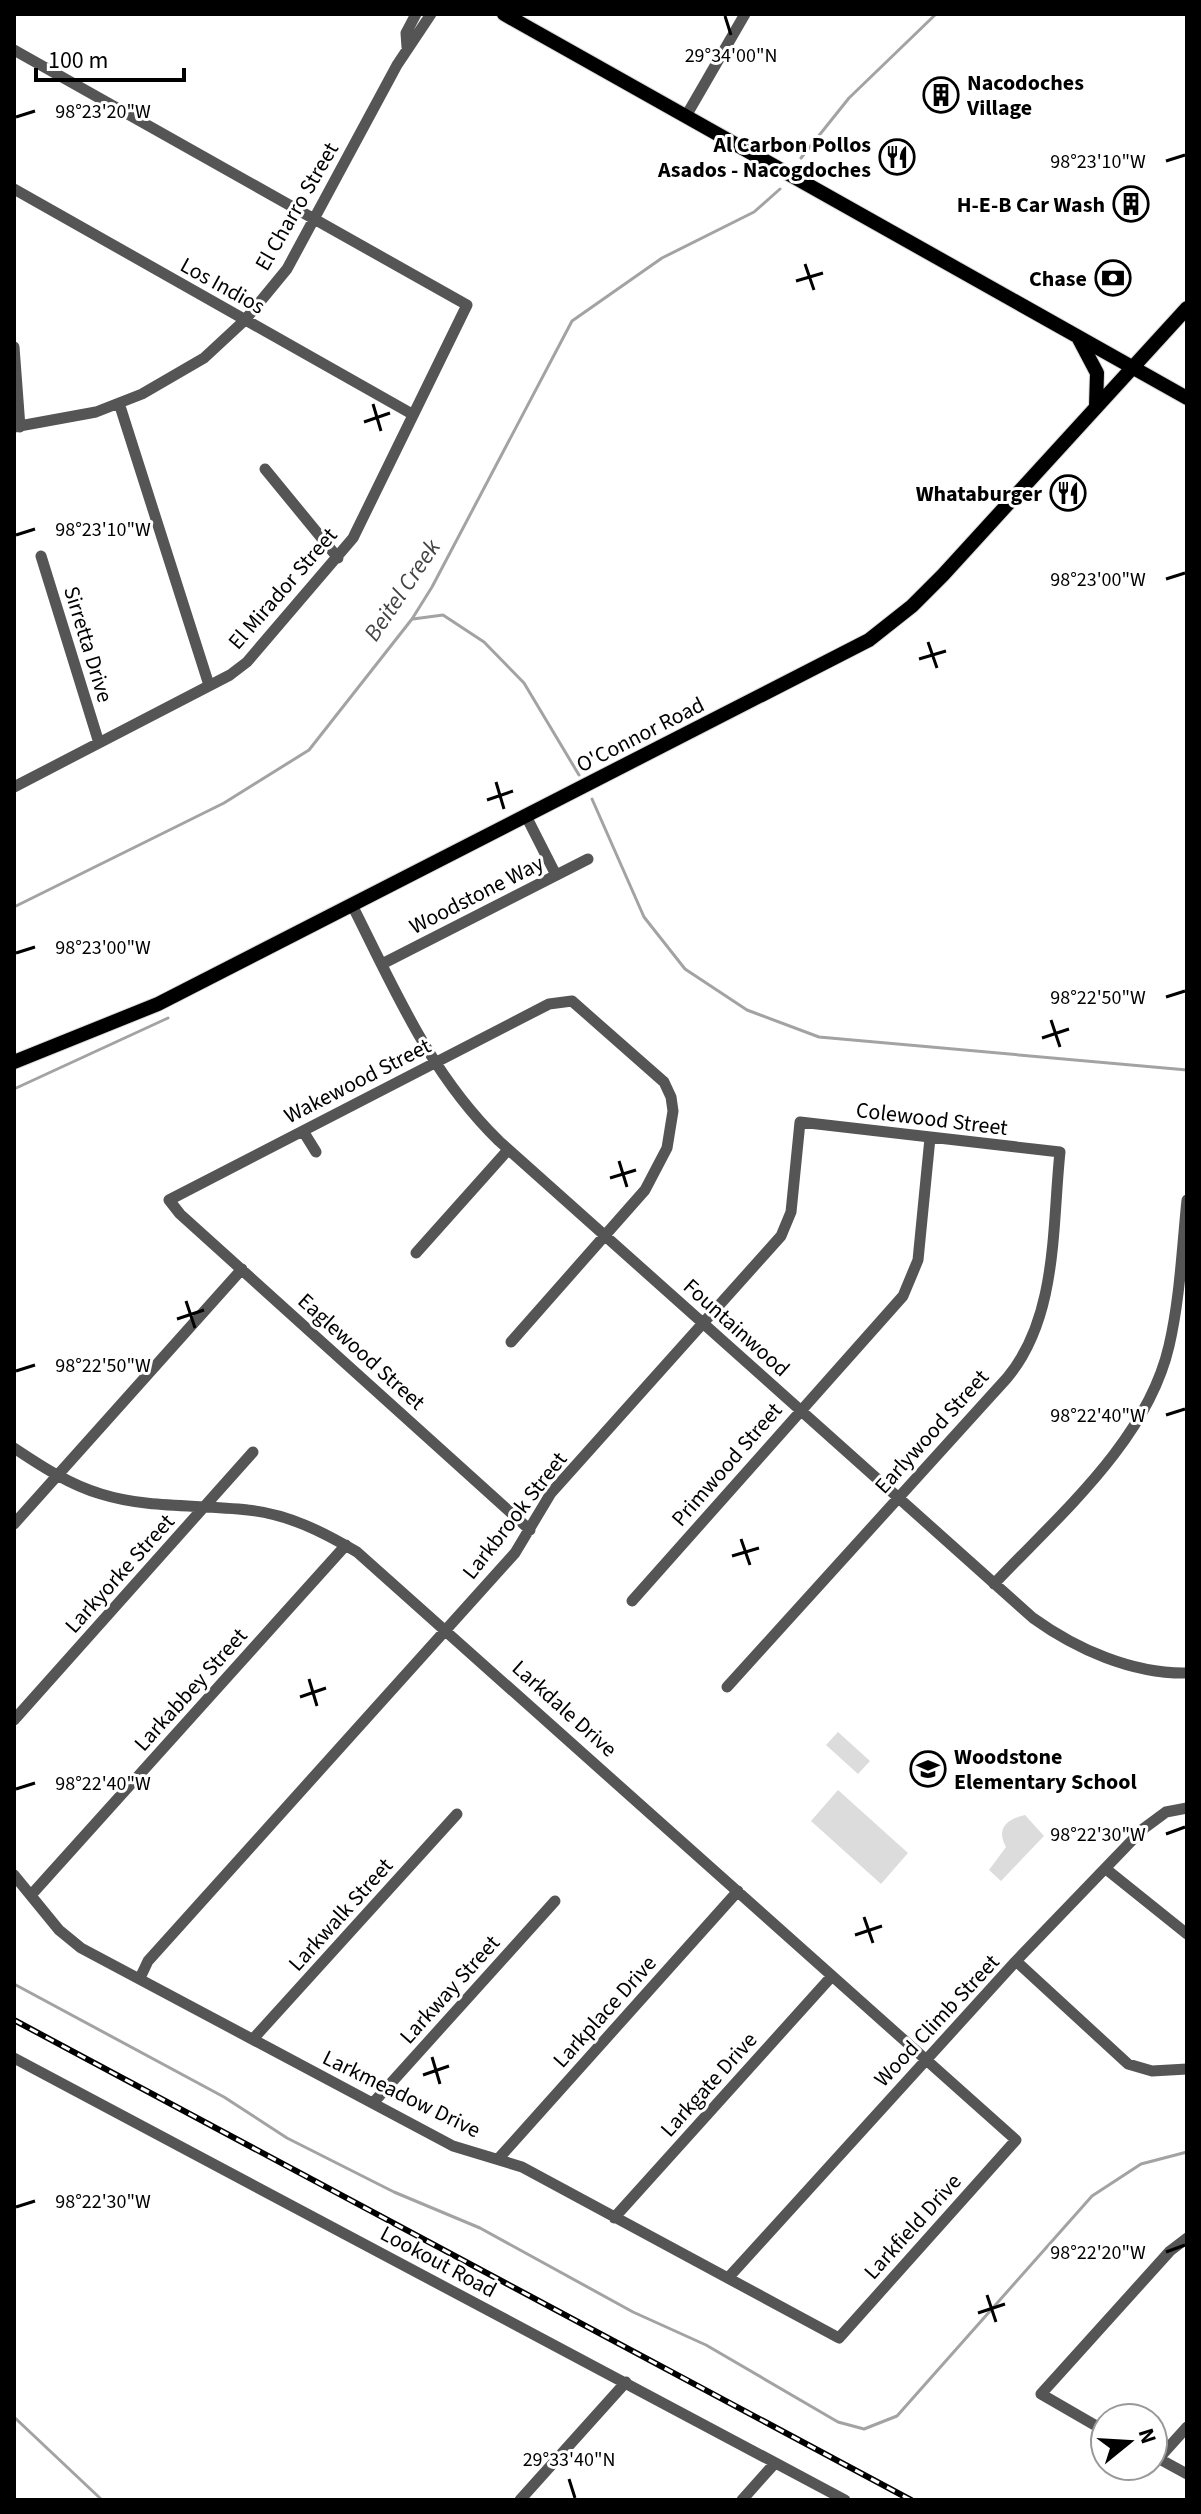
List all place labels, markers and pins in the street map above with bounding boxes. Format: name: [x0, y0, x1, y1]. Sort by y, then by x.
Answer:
place label: Nacodoches Village: [966, 67, 1084, 124]
building icon: Nacodoches Village: [922, 76, 960, 114]
place label: Al Carbon Pollos Asados - Nacogdoches: [657, 129, 871, 186]
restaurant icon: Al Carbon Pollos Asados - Nacogdoches: [878, 138, 916, 176]
building icon: H-E-B Car Wash: [1112, 185, 1150, 223]
place label: H-E-B Car Wash: [957, 189, 1105, 221]
bank icon: Chase: [1094, 259, 1132, 297]
place label: Chase: [1029, 263, 1087, 295]
restaurant icon: Whataburger: [1049, 474, 1087, 512]
place label: Whataburger: [916, 478, 1042, 510]
place label: Woodstone Elementary School: [954, 1741, 1137, 1798]
school or university icon: Woodstone Elementary School: [909, 1750, 947, 1788]

